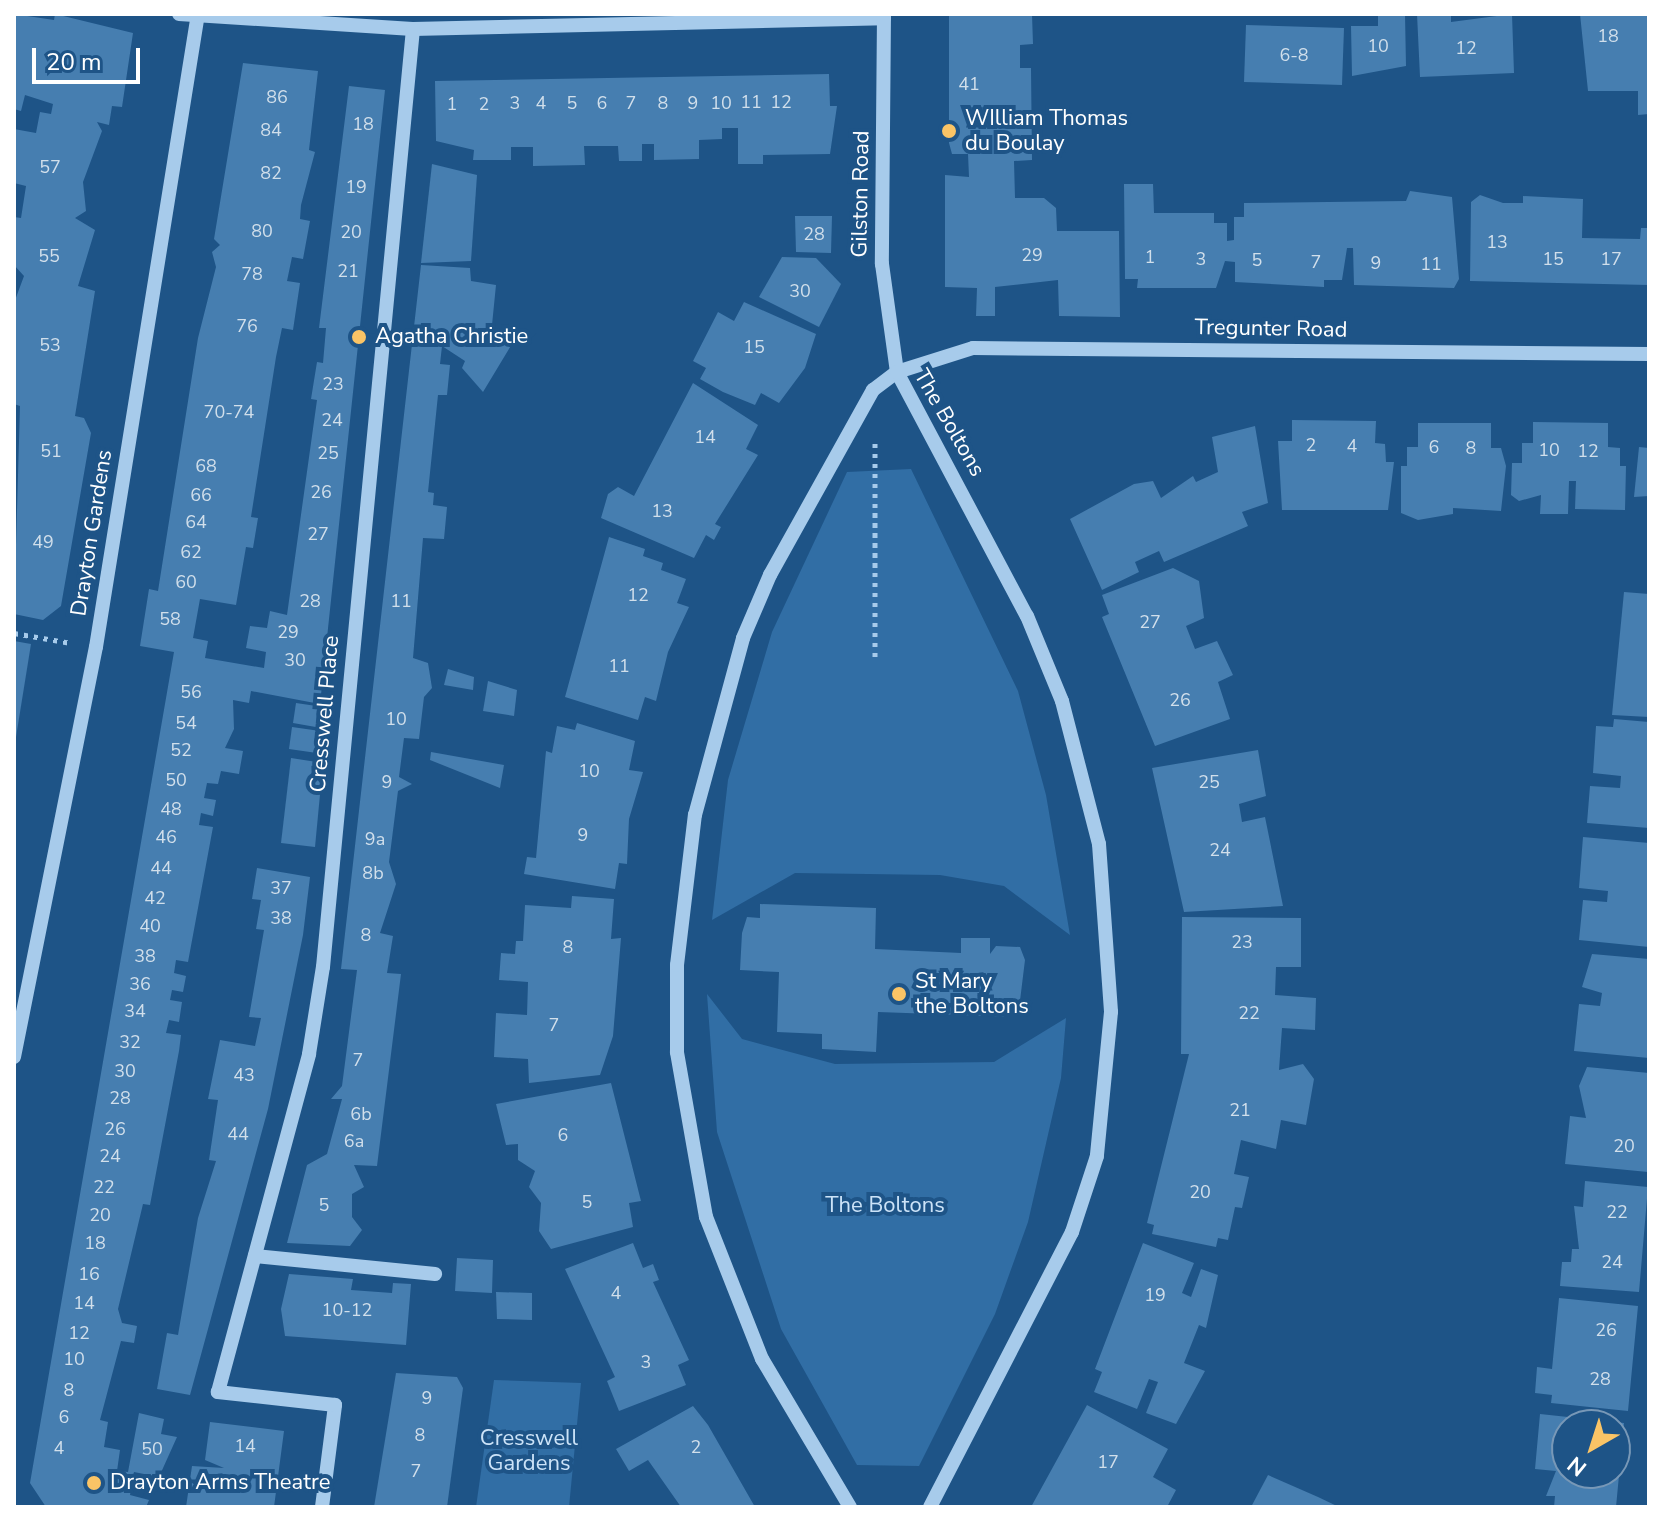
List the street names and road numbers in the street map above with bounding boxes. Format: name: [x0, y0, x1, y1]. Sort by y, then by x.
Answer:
street label: Gilston Road: [847, 130, 875, 258]
street label: Tregunter Road: [1194, 314, 1348, 344]
street label: The Boltons: [908, 365, 990, 481]
street label: Drayton Gardens: [66, 448, 118, 618]
street label: Cresswell Place: [305, 634, 345, 794]

